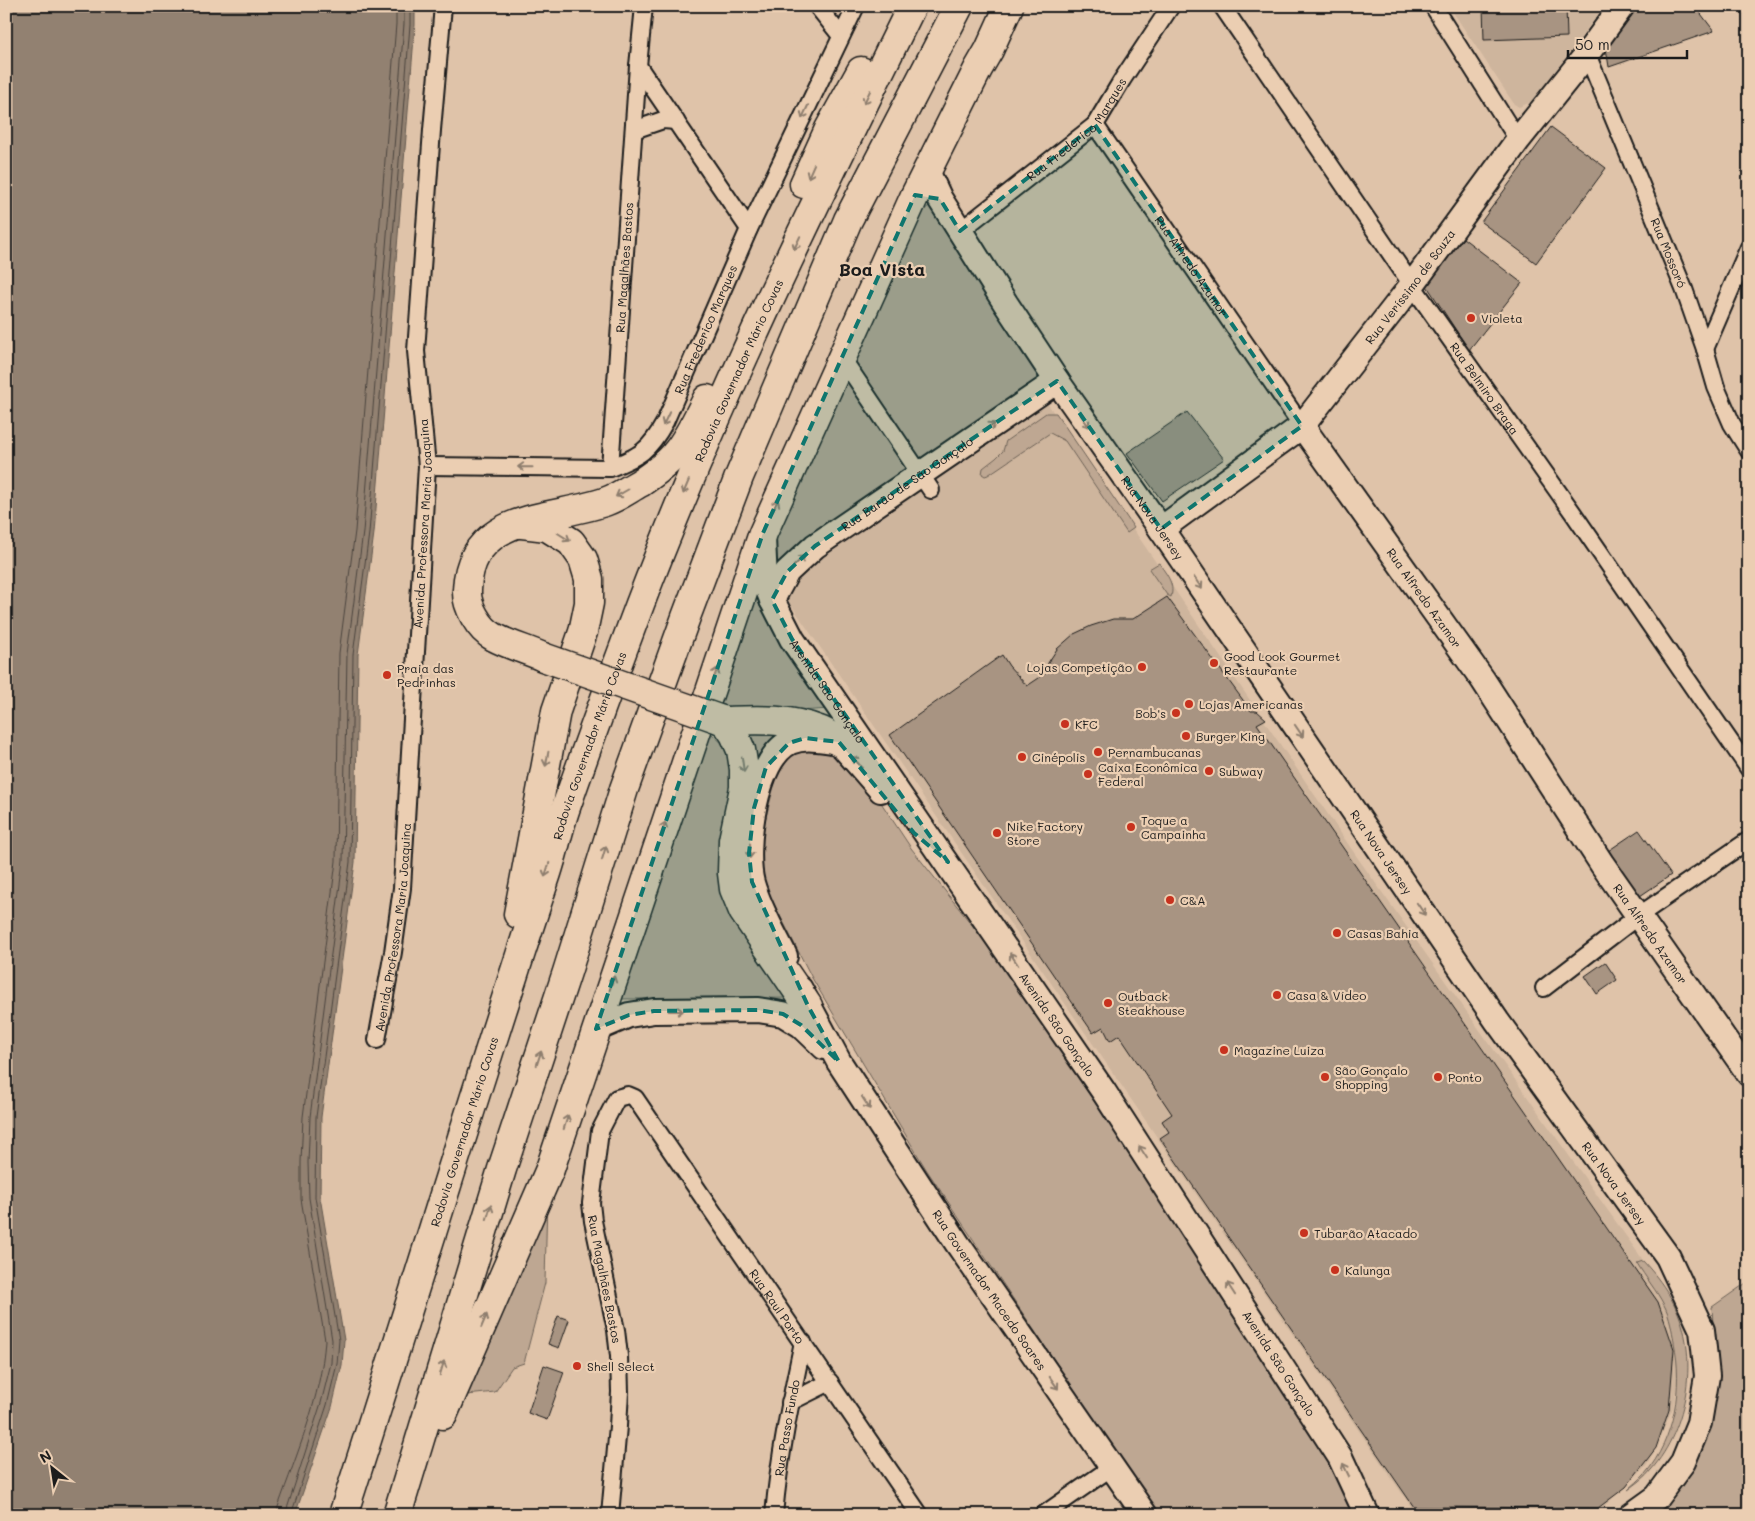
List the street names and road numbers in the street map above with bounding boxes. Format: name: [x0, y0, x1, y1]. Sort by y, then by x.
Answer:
street label: Rua Frederico Marques: [1023, 74, 1130, 184]
street label: Rua Magalhães Bastos: [611, 202, 636, 333]
street label: Rua Alfredo Azamor: [1152, 212, 1232, 319]
street label: Rua Mossoró: [1647, 215, 1691, 290]
street label: Rua Veríssimo de Souza: [1361, 226, 1458, 347]
street label: Rua Frederico Marques: [670, 262, 741, 396]
street label: Rodovia Governador Mário Covas: [690, 276, 787, 464]
street label: Rua Belmiro Braga: [1447, 339, 1523, 438]
street label: Avenida Professora Maria Joaquina: [409, 418, 435, 629]
street label: Rua Barão de São Gonçalo: [838, 433, 976, 534]
street label: Rua Nova Jersey: [1118, 472, 1188, 563]
street label: Rua Alfredo Azamor: [1383, 545, 1465, 651]
street label: Avenida São Gonçalo: [786, 636, 869, 746]
street label: Rodovia Governador Mário Covas: [549, 649, 630, 841]
street label: Rua Nova Jersey: [1347, 806, 1416, 897]
street label: Avenida Professora Maria Joaquina: [371, 823, 414, 1033]
street label: Rua Alfredo Azamor: [1610, 880, 1691, 987]
street label: Avenida São Gonçalo: [1016, 969, 1099, 1079]
street label: Rodovia Governador Mário Covas: [426, 1034, 501, 1229]
street label: Rua Nova Jersey: [1579, 1138, 1650, 1228]
street label: Rua Governador Macedo Soares: [929, 1207, 1050, 1373]
street label: Rua Magalhães Bastos: [585, 1213, 625, 1345]
street label: Rua Raul Porto: [746, 1266, 808, 1347]
street label: Avenida São Gonçalo: [1239, 1307, 1319, 1419]
street label: Rua Passo Fundo: [770, 1378, 803, 1477]

